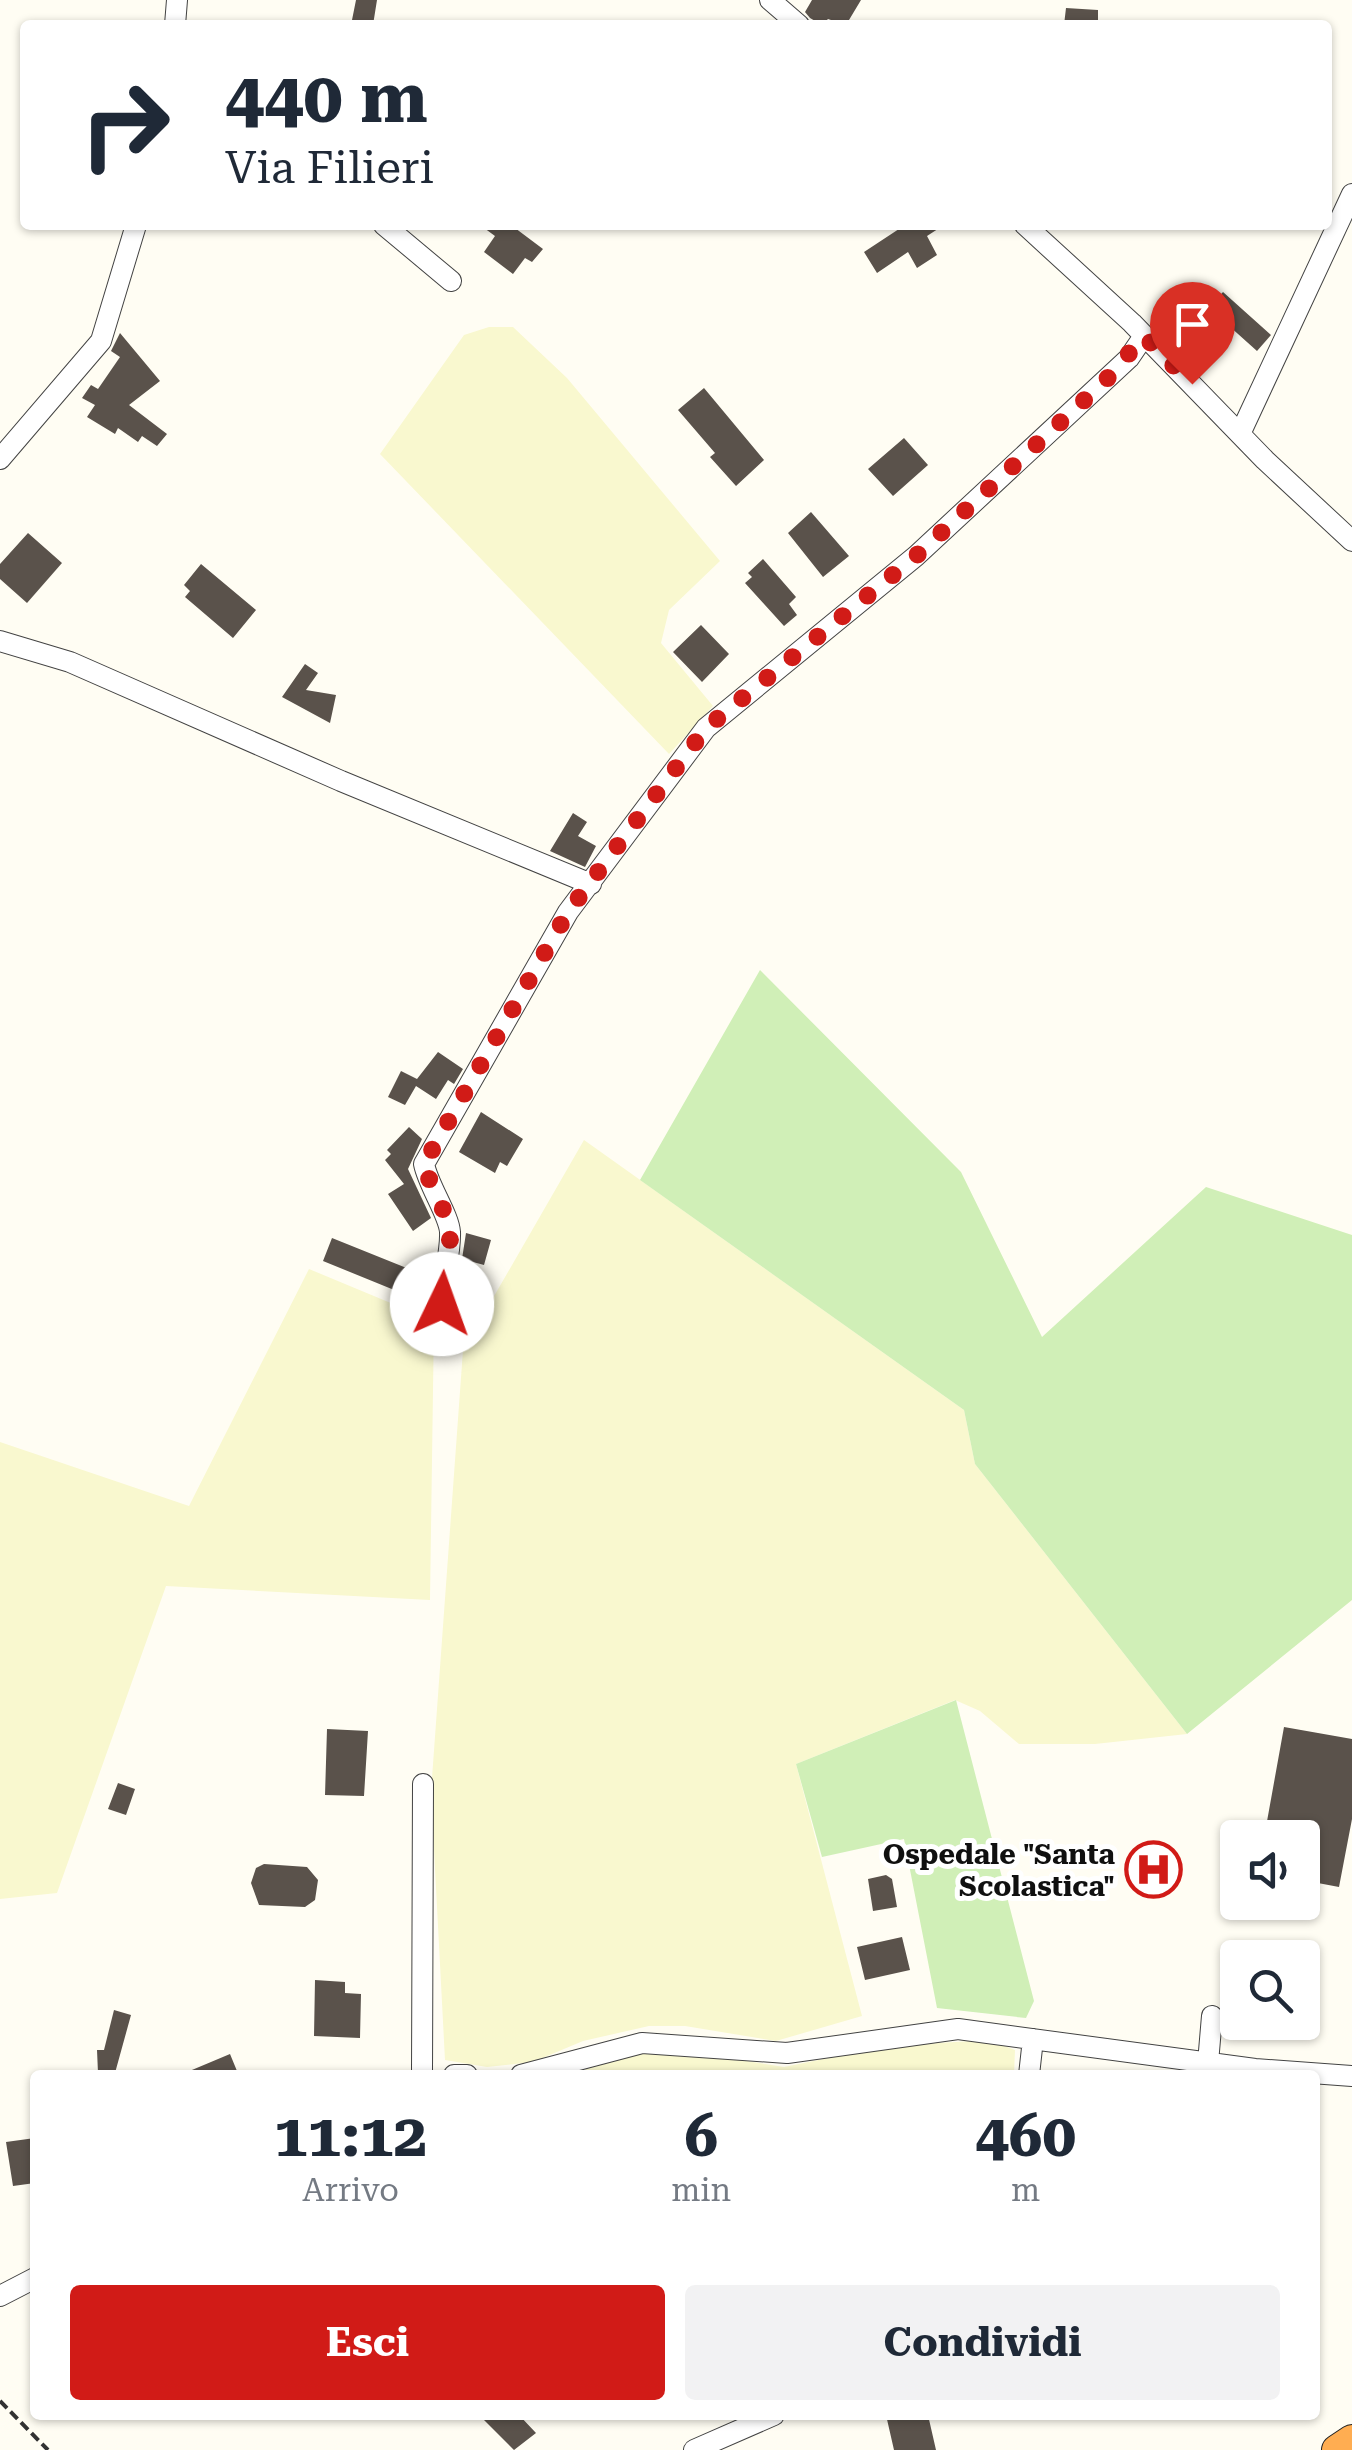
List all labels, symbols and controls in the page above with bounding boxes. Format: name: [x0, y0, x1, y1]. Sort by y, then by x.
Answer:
text: 440 m: [225, 57, 428, 139]
icon: right: [60, 60, 190, 190]
text: Via Filieri: [225, 141, 434, 194]
pin: [1150, 282, 1235, 385]
icon: arrive: [1165, 297, 1220, 352]
position arrow: [390, 1252, 494, 1356]
map controls: [1220, 1820, 1320, 2040]
button: sound: [1220, 1820, 1320, 1920]
place label: Ospedale "Santa Scolastica": [883, 1838, 1116, 1903]
hospital icon: Ospedale "Santa Scolastica": [1124, 1840, 1184, 1900]
button: search: [1220, 1940, 1320, 2040]
text: 11:12: [274, 2100, 427, 2171]
text: 6: [684, 2100, 718, 2171]
text: 460: [975, 2100, 1076, 2171]
text: Arrivo: [302, 2171, 399, 2209]
text: min: [671, 2171, 731, 2209]
text: m: [1011, 2171, 1040, 2209]
button: Esci: [70, 2285, 665, 2400]
button: Condividi: [685, 2285, 1280, 2400]

